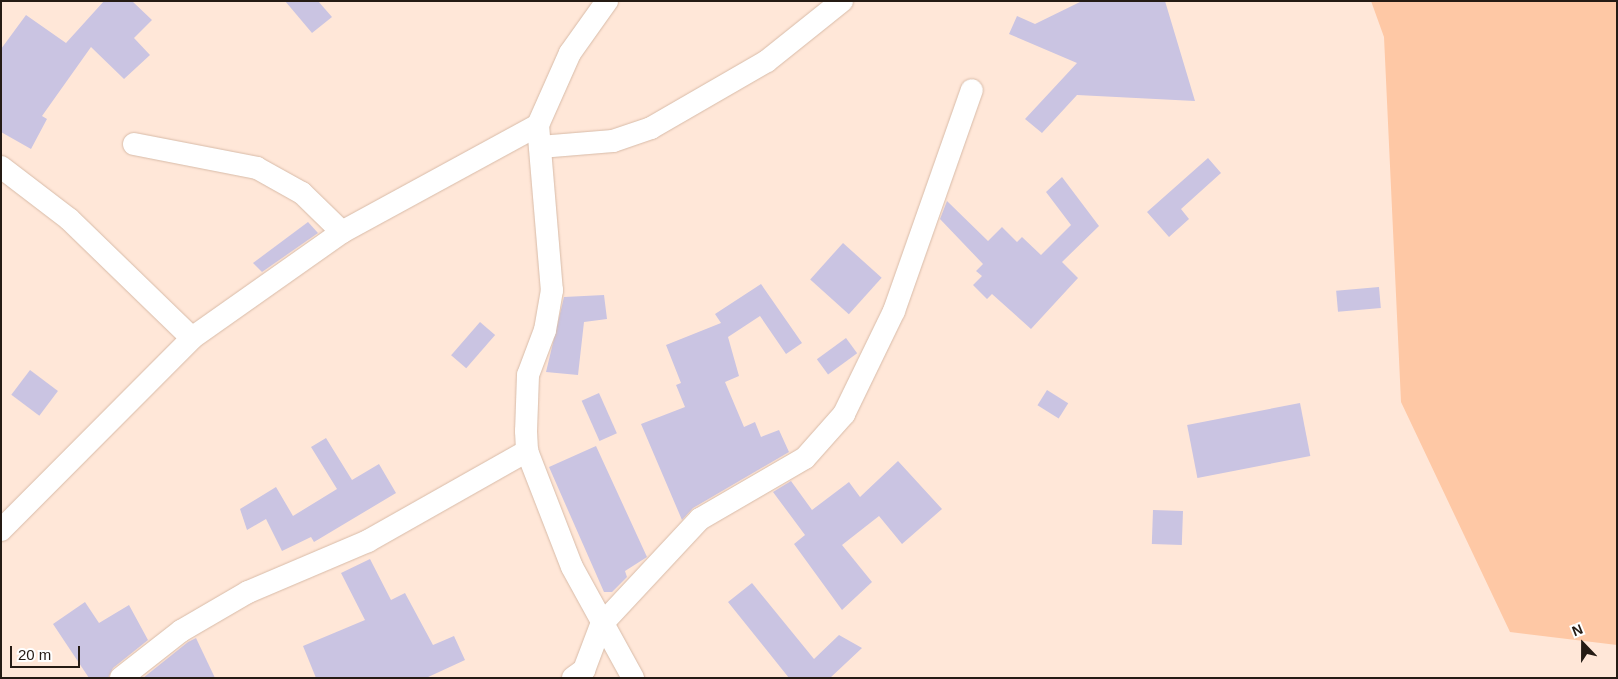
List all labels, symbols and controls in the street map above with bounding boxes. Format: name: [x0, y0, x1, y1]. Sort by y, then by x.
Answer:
north arrow: [1558, 619, 1608, 669]
text: N: [1570, 621, 1585, 639]
scale bar: [12, 636, 82, 668]
text: 20 m: [18, 646, 51, 663]

